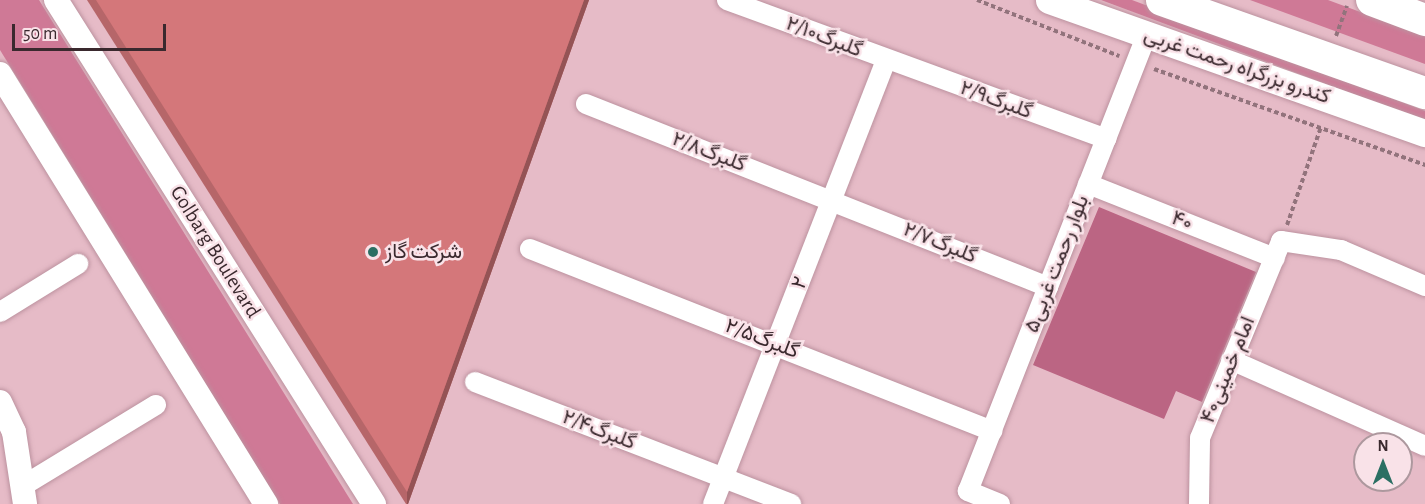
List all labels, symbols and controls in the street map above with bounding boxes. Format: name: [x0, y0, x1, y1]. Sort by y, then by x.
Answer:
street label: گلبرگ۲/۱۰: [782, 11, 866, 63]
scale bar: [15, 12, 170, 50]
street label: کندرو بزرگراه رحمت غربی: [1140, 22, 1334, 110]
text: 50 m: [23, 25, 57, 43]
street label: گلبرگ۲/۹: [956, 75, 1036, 125]
street label: گلبرگ۲/۸: [668, 126, 750, 178]
street label: Golbarg Boulevard: [164, 181, 266, 323]
street label: بلوار رحمت غربی۵: [1019, 192, 1095, 336]
street label: ۴۰: [1168, 205, 1196, 237]
street label: گلبرگ۲/۷: [899, 217, 981, 269]
place label: شرکت گاز: [385, 239, 462, 265]
marker: شرکت گاز: [366, 245, 380, 259]
street label: ۲: [786, 273, 814, 293]
street label: گلبرگ۲/۵: [721, 313, 803, 365]
street label: امام خمینی۴۰: [1195, 313, 1261, 427]
street label: گلبرگ۲/۴: [559, 404, 639, 456]
north arrow: [1353, 432, 1413, 492]
text: N: [1377, 438, 1389, 454]

